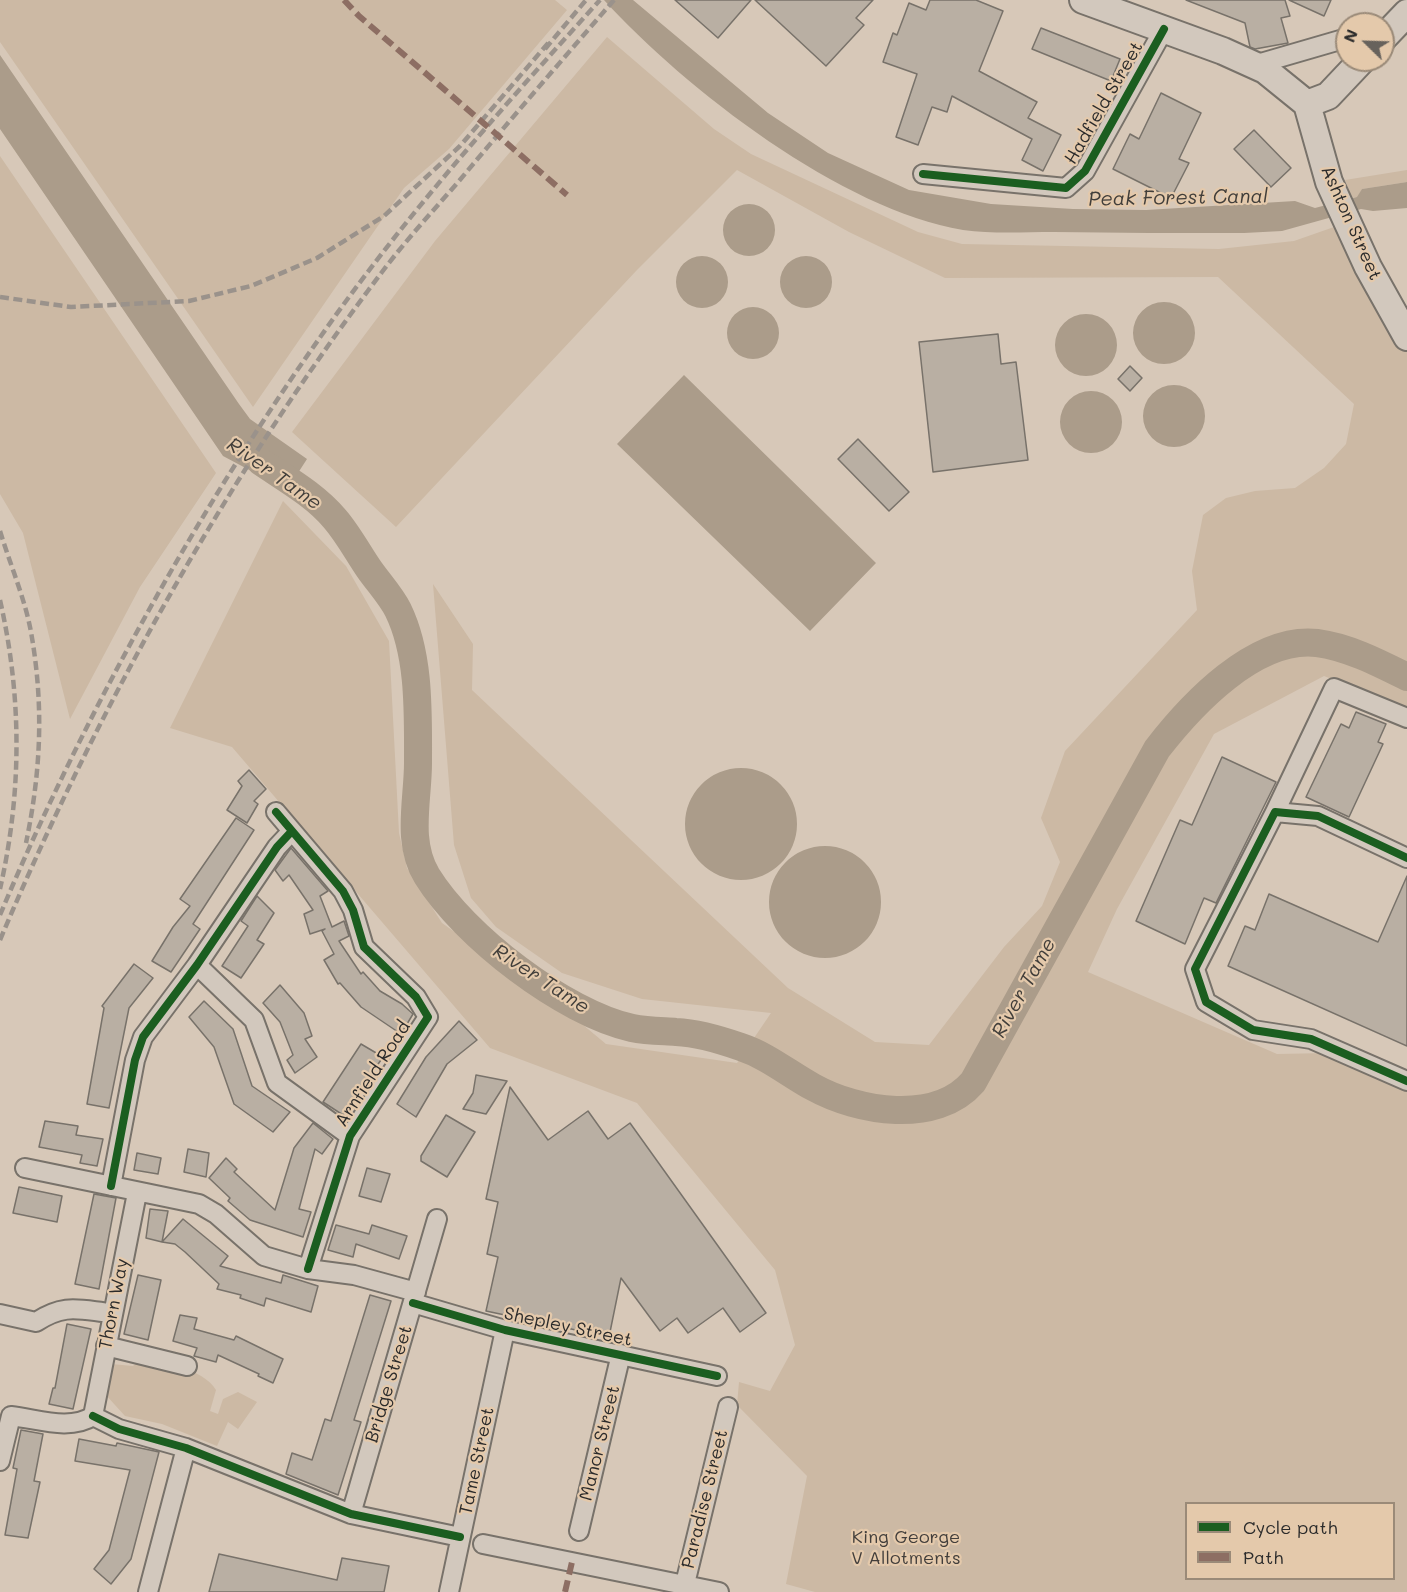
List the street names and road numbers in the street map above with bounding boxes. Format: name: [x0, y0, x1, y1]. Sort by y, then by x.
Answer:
street label: Hadfield Street: [1060, 38, 1148, 168]
street label: Ashton Street: [1316, 162, 1386, 284]
street label: Arnfield Road: [331, 1017, 415, 1131]
street label: Thorn Way: [95, 1257, 133, 1351]
street label: Shepley Street: [502, 1303, 634, 1351]
street label: Bridge Street: [361, 1323, 417, 1445]
street label: Manor Street: [575, 1383, 625, 1503]
street label: Tame Street: [455, 1405, 499, 1517]
street label: Paradise Street: [677, 1427, 733, 1571]

